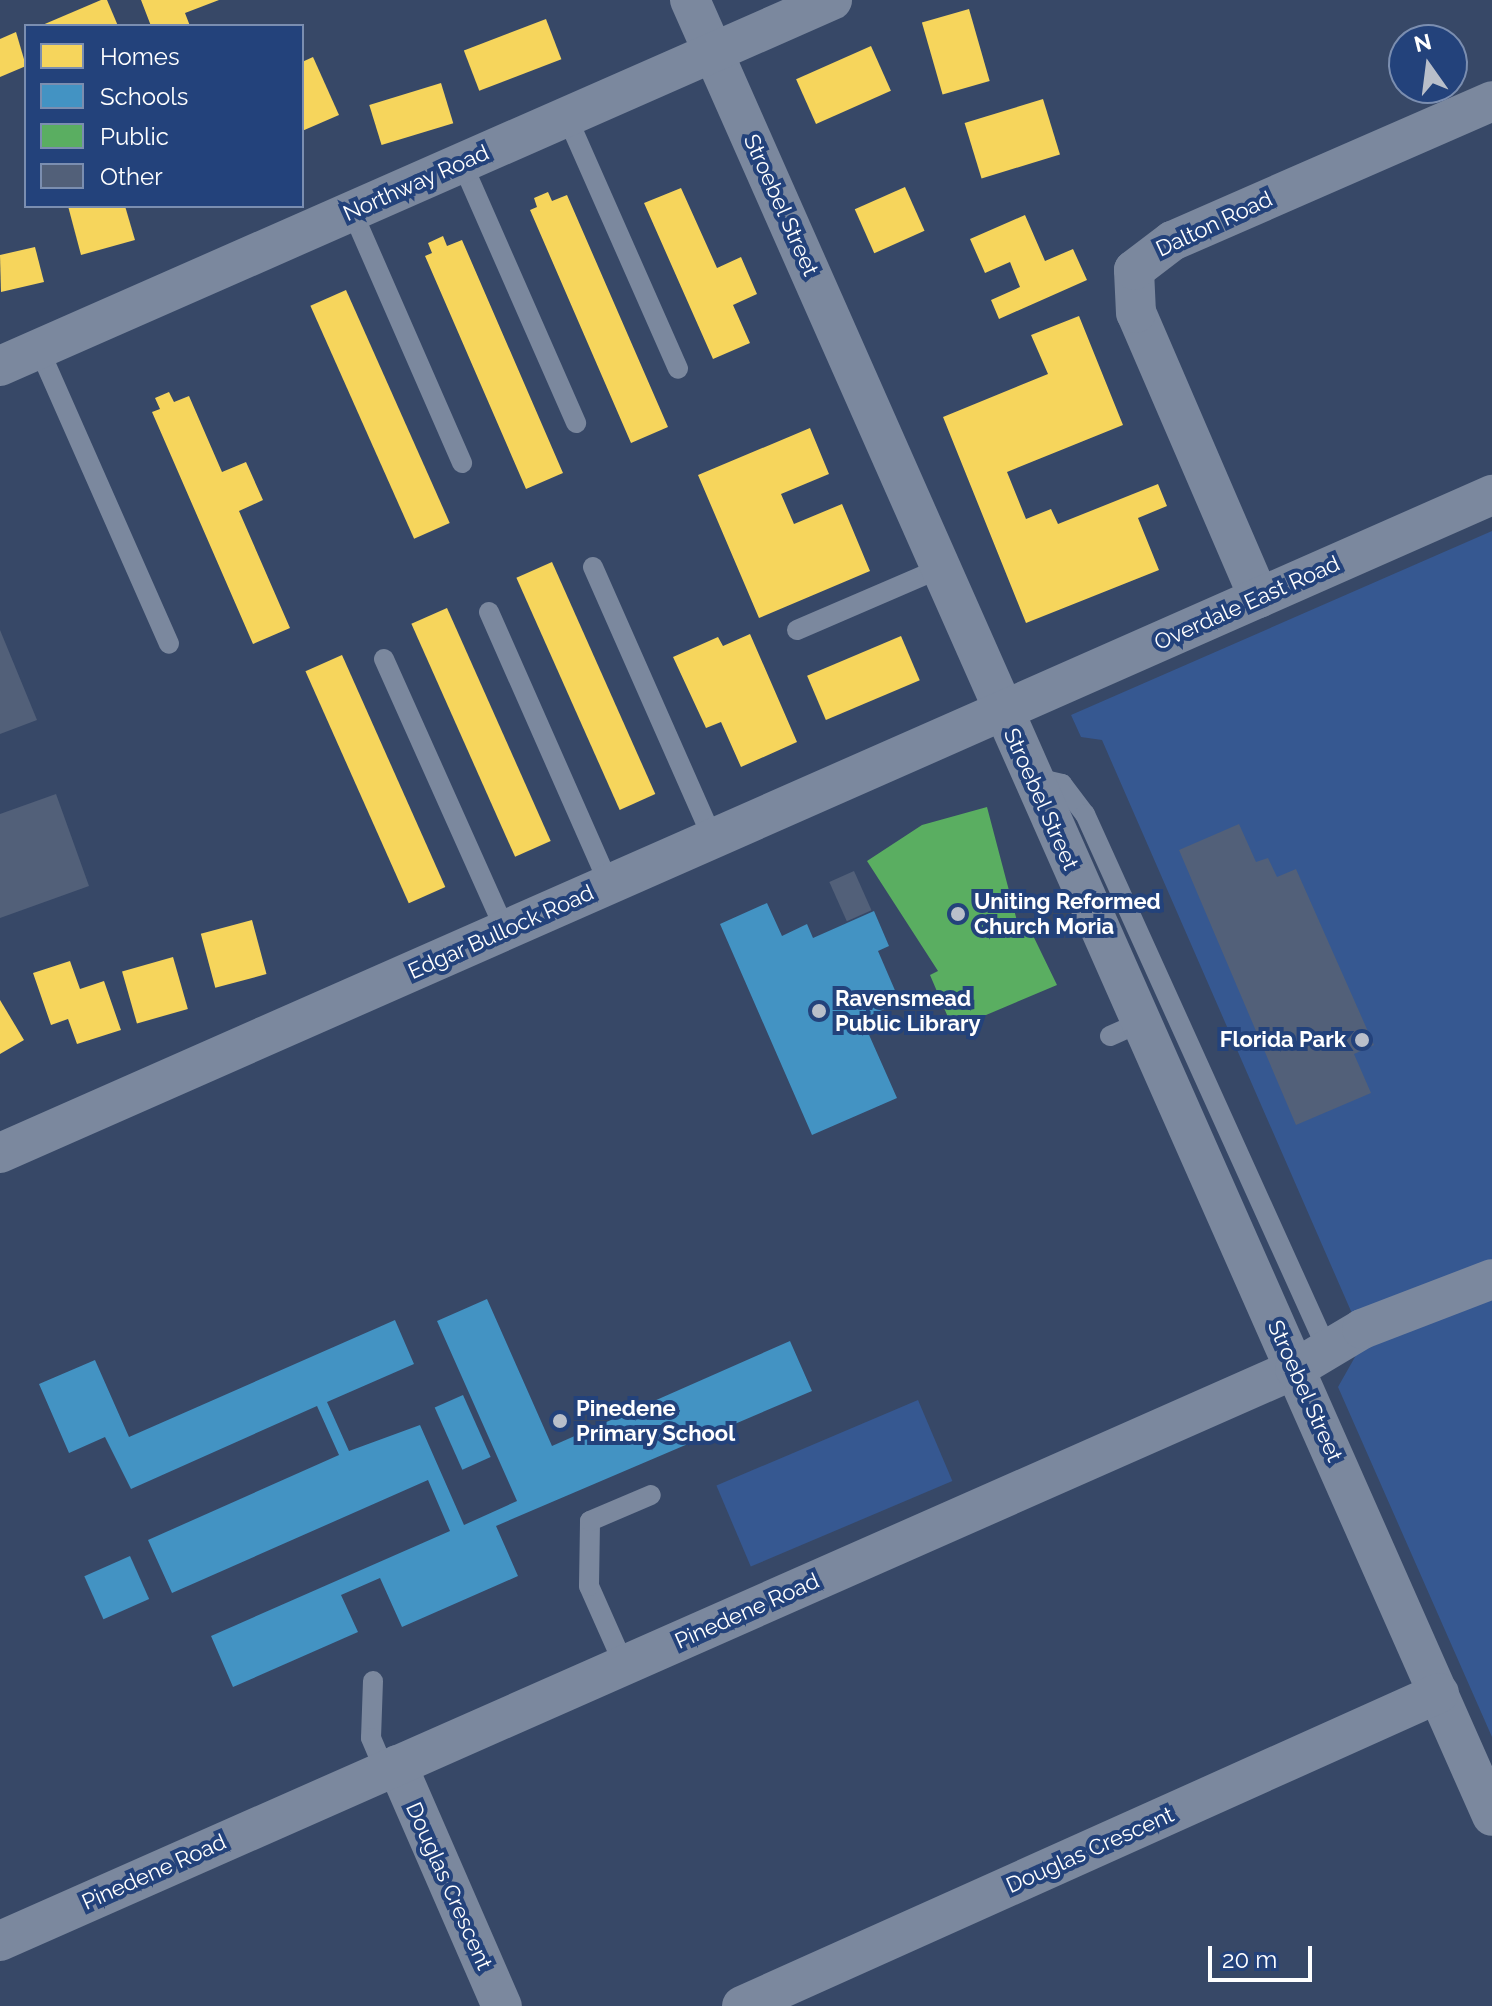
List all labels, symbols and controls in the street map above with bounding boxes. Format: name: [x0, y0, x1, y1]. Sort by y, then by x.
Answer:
legend: [24, 24, 304, 208]
north arrow: [1388, 24, 1468, 104]
text: N: [1411, 28, 1434, 57]
text: Homes: [100, 42, 180, 71]
text: Schools: [100, 82, 188, 111]
text: Public: [100, 122, 169, 151]
street label: Stroebel Street: [738, 130, 824, 280]
street label: Northway Road: [339, 139, 493, 227]
text: Other: [100, 162, 163, 191]
street label: Dalton Road: [1152, 186, 1276, 262]
street label: Overdale East Road: [1150, 550, 1344, 656]
street label: Stroebel Street: [998, 724, 1084, 874]
street label: Edgar Bullock Road: [404, 879, 598, 985]
place label: Uniting Reformed Church Moria: [974, 888, 1161, 940]
marker: Uniting Reformed Church Moria: [949, 905, 967, 923]
place label: Ravensmead Public Library: [835, 985, 981, 1036]
marker: Ravensmead Public Library: [810, 1002, 828, 1020]
place label: Florida Park: [1220, 1027, 1346, 1053]
marker: Florida Park: [1353, 1031, 1371, 1049]
street label: Stroebel Street: [1262, 1316, 1348, 1466]
place label: Pinedene Primary School: [576, 1395, 736, 1446]
marker: Pinedene Primary School: [551, 1412, 569, 1430]
street label: Pinedene Road: [671, 1567, 823, 1655]
street label: Douglas Crescent: [400, 1798, 498, 1974]
street label: Douglas Crescent: [1002, 1801, 1178, 1899]
street label: Pinedene Road: [78, 1828, 230, 1916]
scale bar: [1212, 1930, 1316, 1980]
text: 20 m: [1222, 1945, 1277, 1974]

